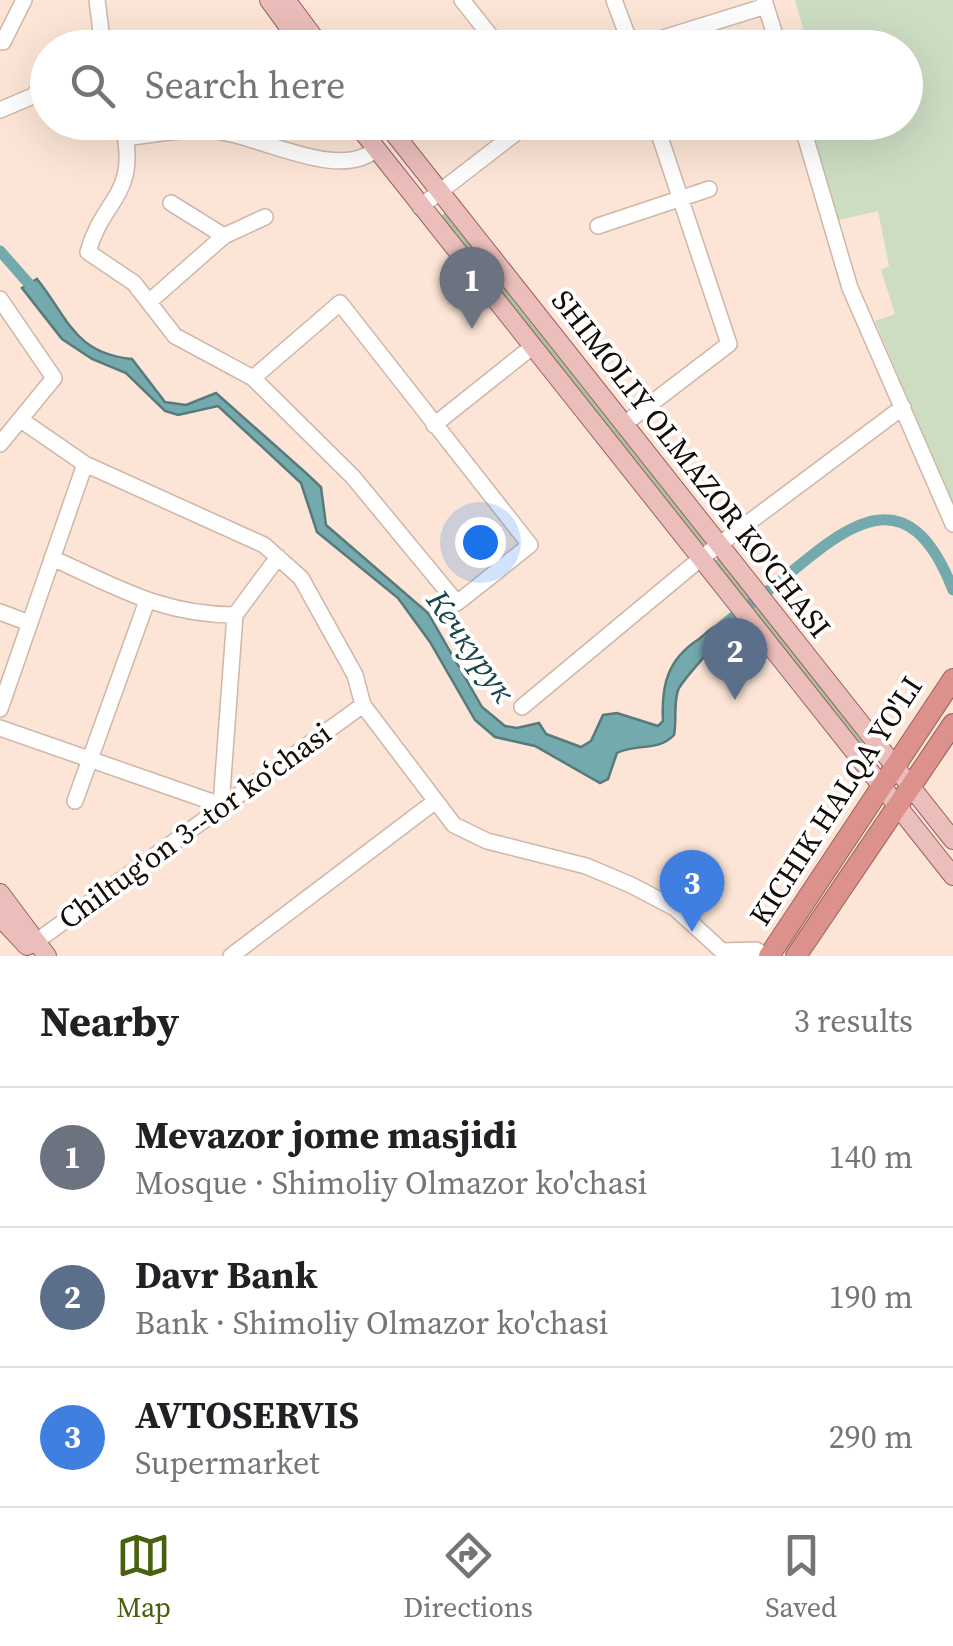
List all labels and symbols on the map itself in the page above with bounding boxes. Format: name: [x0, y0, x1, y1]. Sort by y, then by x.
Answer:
pin: 1: [440, 246, 504, 329]
street label: SHIMOLIY OLMAZOR KO'CHASI: [542, 281, 840, 646]
your location: [455, 517, 506, 568]
water label: Кечкурук: [416, 580, 526, 711]
pin: 2: [702, 618, 768, 700]
street label: KICHIK HALQA YO'LI: [740, 668, 932, 933]
street label: Chiltug'on 3--tor koʻchasi: [50, 713, 339, 939]
pin: 3: [660, 850, 724, 932]

